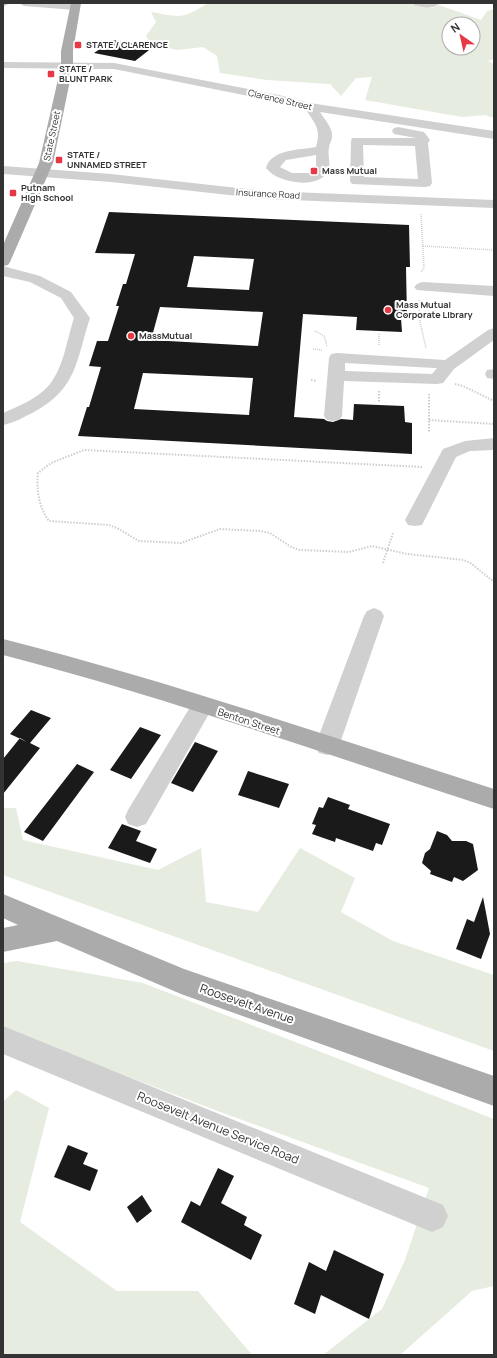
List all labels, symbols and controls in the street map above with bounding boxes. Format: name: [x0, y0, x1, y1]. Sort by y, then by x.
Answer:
north arrow: [441, 16, 481, 56]
text: N: [448, 19, 463, 36]
place label: STATE / CLARENCE: [86, 38, 168, 51]
marker: STATE / CLARENCE: [73, 40, 83, 50]
place label: STATE / BLUNT PARK: [59, 62, 113, 85]
marker: STATE / BLUNT PARK: [46, 69, 56, 79]
street label: Clarence Street: [247, 86, 314, 113]
street label: State Street: [40, 109, 63, 162]
place label: STATE / UNNAMED STREET: [67, 148, 147, 171]
marker: STATE / UNNAMED STREET: [54, 155, 64, 165]
place label: Mass Mutual: [322, 164, 377, 177]
marker: Mass Mutual: [309, 166, 319, 176]
place label: Putnam High School: [21, 181, 73, 204]
street label: Insurance Road: [236, 185, 300, 202]
marker: Putnam High School: [8, 188, 18, 198]
place label: Mass Mutual Corporate Library: [396, 298, 472, 321]
marker: Mass Mutual Corporate Library: [383, 305, 393, 315]
place label: MassMutual: [139, 329, 192, 342]
marker: MassMutual: [126, 331, 136, 341]
street label: Benton Street: [216, 704, 282, 738]
street label: Roosevelt Avenue: [198, 979, 297, 1028]
street label: Roosevelt Avenue Service Road: [135, 1087, 302, 1168]

